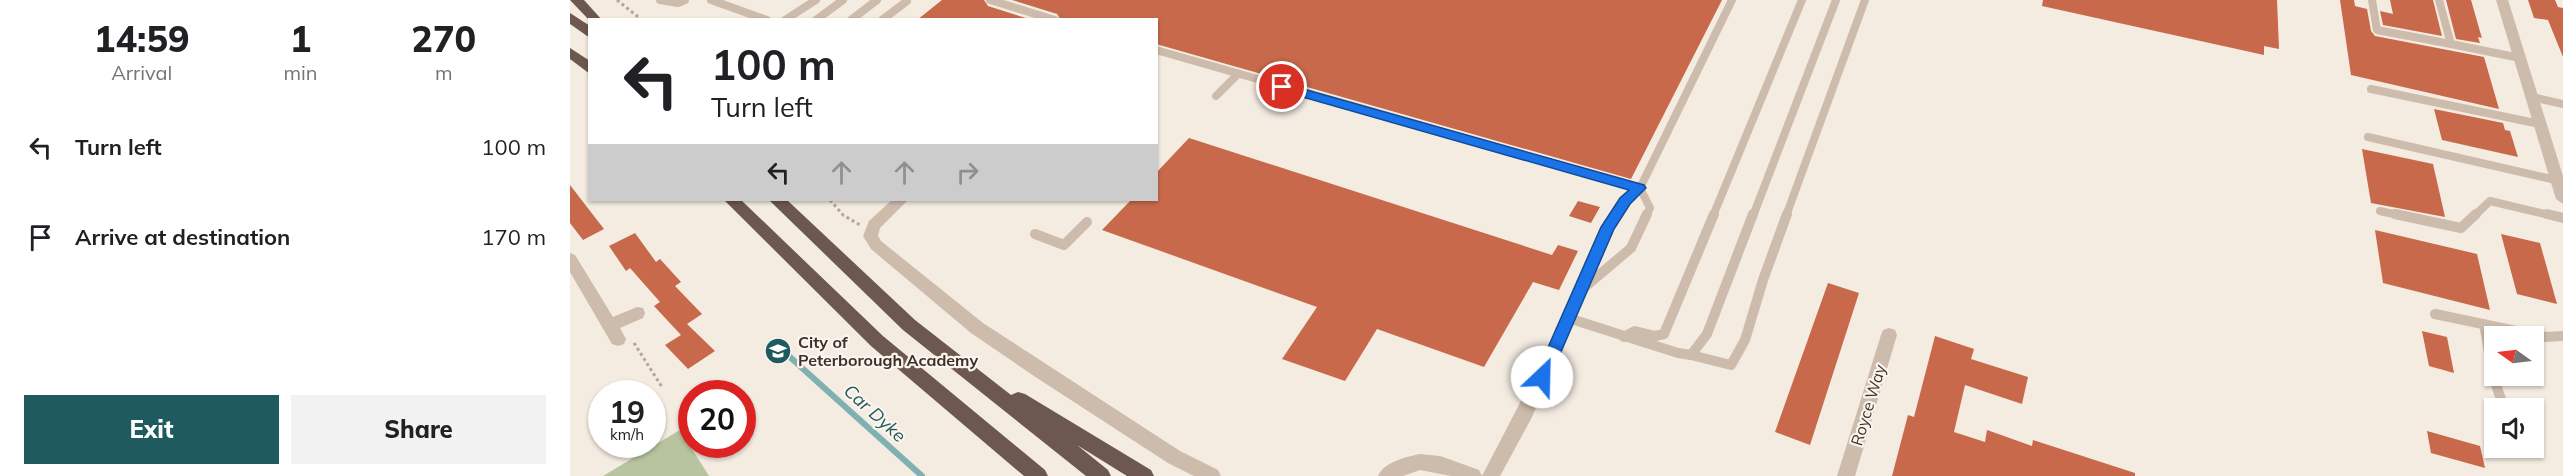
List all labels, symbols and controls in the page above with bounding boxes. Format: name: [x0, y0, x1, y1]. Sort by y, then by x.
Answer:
text: 14:59: [94, 16, 190, 61]
text: 1: [290, 16, 311, 61]
text: 270: [411, 16, 476, 61]
text: 100 m: [711, 38, 836, 91]
icon: left: [612, 42, 690, 120]
text: Arrival: [111, 60, 172, 85]
text: min: [283, 60, 318, 85]
text: m: [435, 60, 453, 85]
pin: [1256, 61, 1307, 112]
icon: arrive: [1265, 70, 1298, 103]
text: Turn left: [711, 90, 813, 124]
icon: left: [24, 131, 57, 164]
text: Turn left: [75, 133, 162, 161]
text: 100 m: [481, 133, 546, 161]
icon: left: [762, 156, 795, 189]
icon: ahead: [825, 156, 858, 189]
icon: ahead: [888, 156, 921, 189]
icon: right: [951, 156, 984, 189]
icon: arrive: [24, 221, 57, 254]
text: Arrive at destination: [75, 223, 290, 251]
text: 170 m: [481, 223, 546, 251]
north arrow: [2484, 326, 2544, 386]
map controls: [2484, 326, 2544, 458]
place label: City of Peterborough Academy: [798, 332, 978, 370]
school or university icon: City of Peterborough Academy: [763, 336, 793, 366]
position arrow: [1510, 345, 1574, 409]
street label: Royce Way: [1846, 362, 1890, 448]
water label: Car Dyke: [839, 379, 911, 447]
speed limit sign: 20: [678, 380, 756, 458]
text: 19: [609, 393, 645, 431]
button: Exit: [24, 395, 279, 464]
button: Share: [291, 395, 546, 464]
button: sound: [2484, 398, 2544, 458]
text: km/h: [610, 425, 644, 444]

